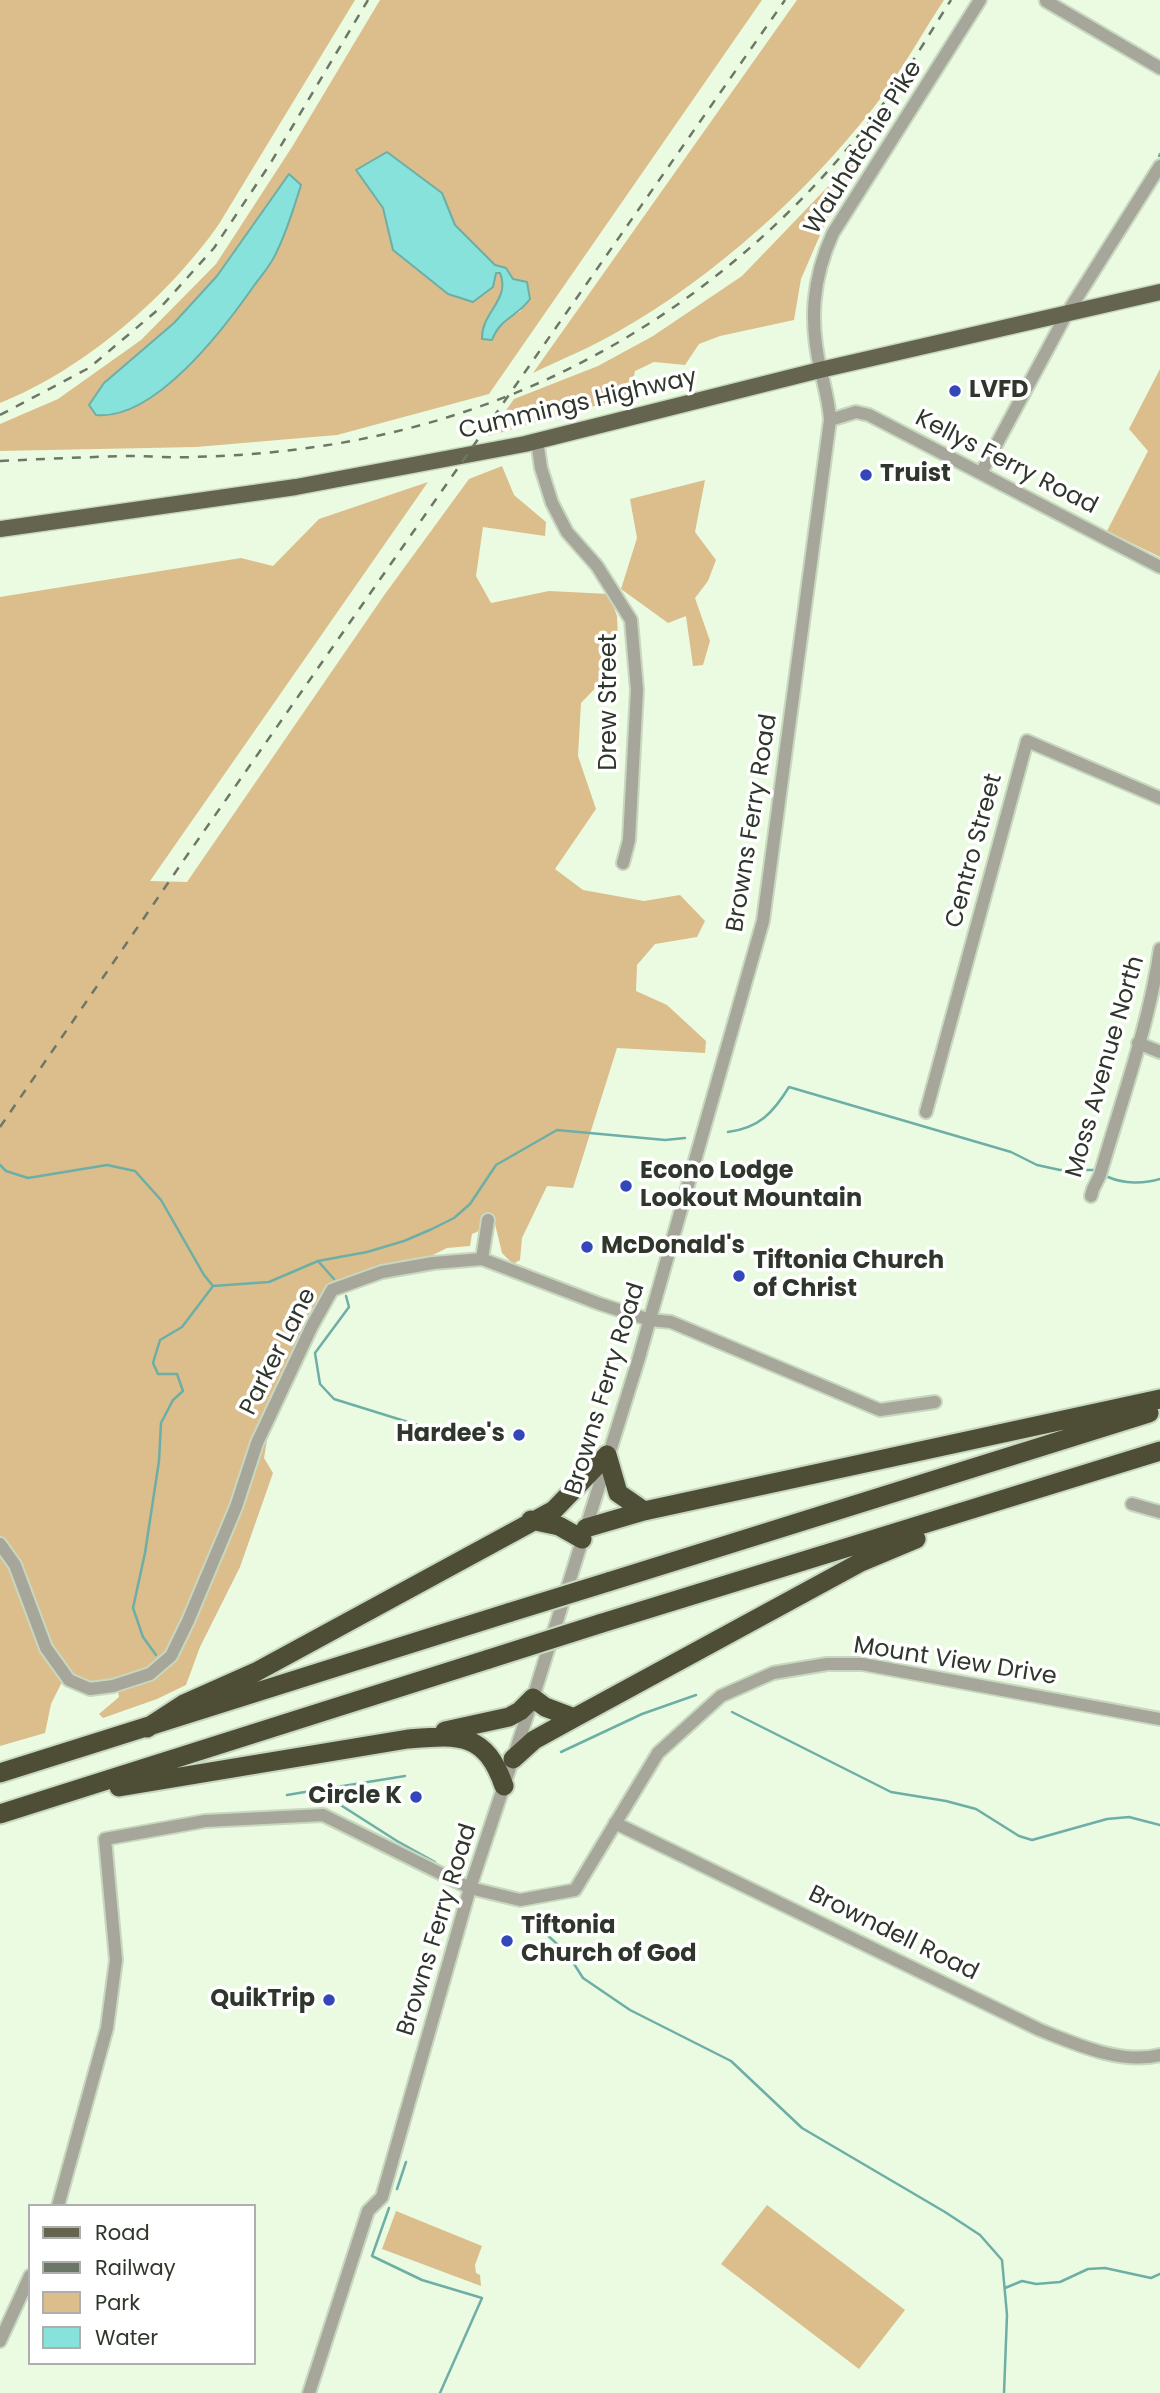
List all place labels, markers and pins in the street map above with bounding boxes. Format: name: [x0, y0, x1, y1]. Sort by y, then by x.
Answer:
place label: LVFD: [969, 377, 1029, 405]
marker: LVFD: [947, 383, 963, 399]
place label: Truist: [880, 461, 951, 489]
marker: Truist: [858, 467, 874, 483]
place label: Econo Lodge Lookout Mountain: [640, 1158, 862, 1214]
marker: Econo Lodge Lookout Mountain: [618, 1178, 634, 1194]
place label: McDonald's: [601, 1233, 745, 1261]
marker: McDonald's: [579, 1239, 595, 1255]
place label: Tiftonia Church of Christ: [753, 1248, 944, 1304]
marker: Tiftonia Church of Christ: [731, 1268, 747, 1284]
place label: Hardee's: [396, 1421, 505, 1449]
marker: Hardee's: [511, 1427, 527, 1443]
place label: Circle K: [308, 1783, 402, 1811]
marker: Circle K: [408, 1789, 424, 1805]
place label: Tiftonia Church of God: [521, 1913, 697, 1969]
marker: Tiftonia Church of God: [499, 1933, 515, 1949]
place label: QuikTrip: [210, 1986, 315, 2014]
marker: QuikTrip: [321, 1992, 337, 2008]

